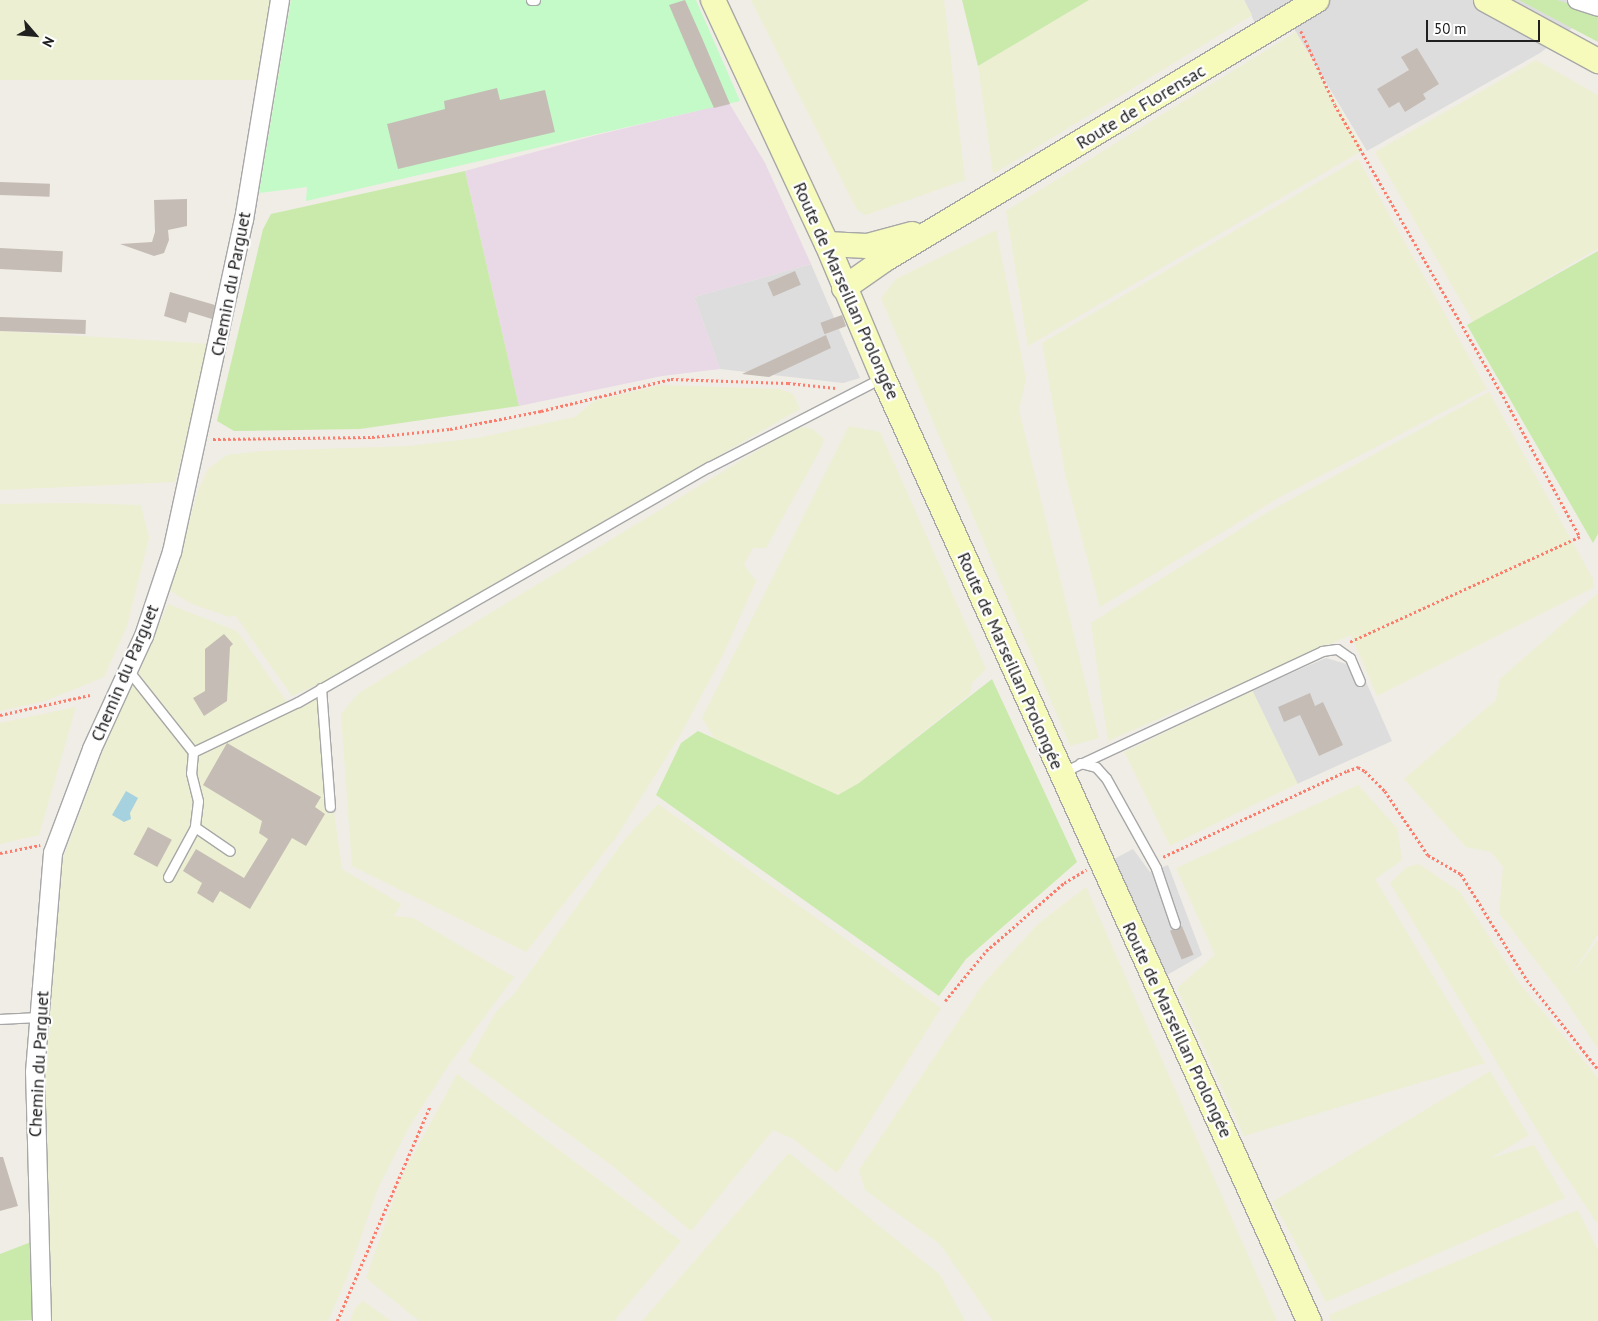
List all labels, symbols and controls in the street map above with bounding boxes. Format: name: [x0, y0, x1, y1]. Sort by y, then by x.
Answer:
north arrow: [10, 10, 60, 60]
scale bar: [1428, 10, 1542, 42]
text: 50 m: [1434, 19, 1467, 38]
text: N: [38, 34, 58, 50]
street label: Route de Florensac: [1073, 60, 1209, 154]
street label: Route de Marseillan Prolongée: [788, 179, 904, 403]
street label: Chemin du Parguet: [206, 210, 256, 358]
street label: Route de Marseillan Prolongée: [952, 549, 1068, 773]
street label: Chemin du Parguet: [86, 601, 164, 745]
street label: Route de Marseillan Prolongée: [1117, 919, 1237, 1141]
street label: Chemin du Parguet: [24, 990, 54, 1138]

